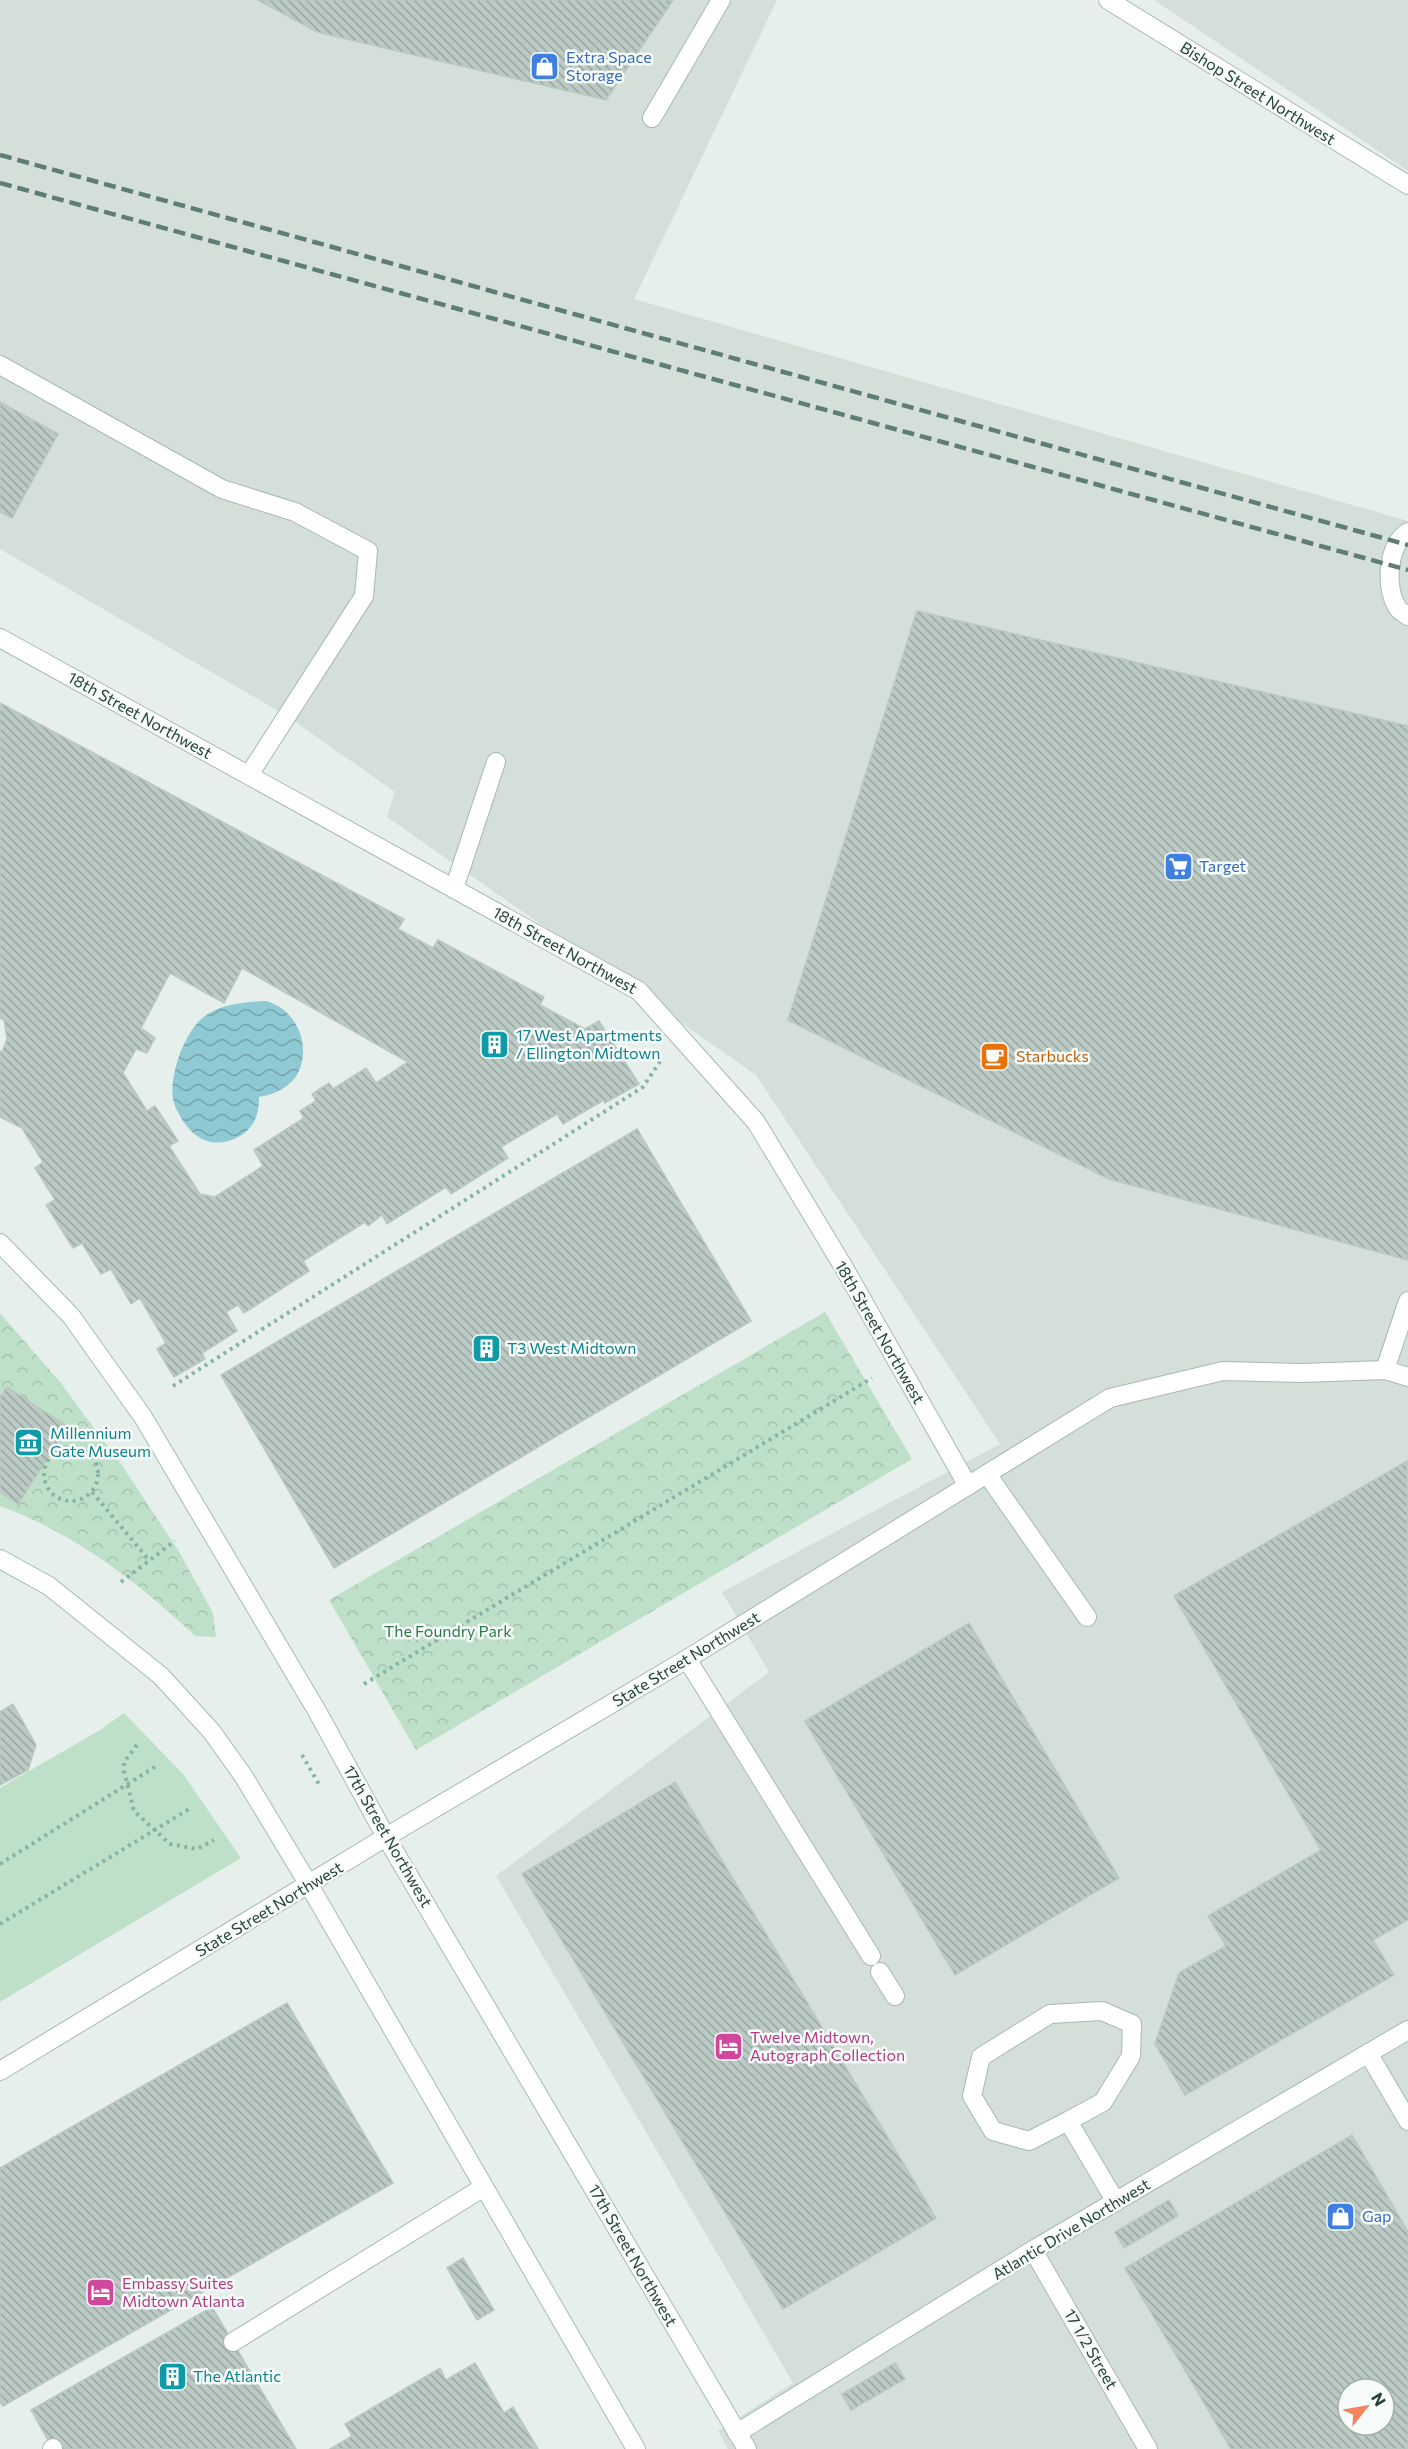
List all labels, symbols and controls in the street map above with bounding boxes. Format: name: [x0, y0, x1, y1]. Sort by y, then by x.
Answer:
street label: Bishop Street Northwest: [1177, 37, 1340, 148]
place label: Extra Space Storage: [566, 47, 652, 84]
shop icon: Extra Space Storage: [529, 50, 561, 82]
street label: 18th Street Northwest: [65, 667, 216, 762]
supermarket icon: Target: [1162, 850, 1194, 882]
place label: Target: [1199, 856, 1246, 875]
street label: 18th Street Northwest: [490, 902, 641, 997]
place label: 17 West Apartments / Ellington Midtown: [516, 1025, 662, 1062]
building icon: 17 West Apartments / Ellington Midtown: [479, 1028, 511, 1060]
cafe icon: Starbucks: [979, 1040, 1011, 1072]
place label: Starbucks: [1016, 1046, 1089, 1065]
street label: 18th Street Northwest: [832, 1257, 929, 1407]
building icon: T3 West Midtown: [470, 1332, 502, 1364]
place label: T3 West Midtown: [507, 1338, 636, 1357]
place label: Millennium Gate Museum: [50, 1423, 151, 1460]
museum icon: Millennium Gate Museum: [13, 1426, 45, 1458]
street label: State Street Northwest: [609, 1607, 763, 1710]
park label: The Foundry Park: [384, 1621, 512, 1640]
street label: 17th Street Northwest: [340, 1761, 437, 1910]
street label: State Street Northwest: [192, 1857, 346, 1960]
place label: Twelve Midtown, Autograph Collection: [750, 2027, 905, 2064]
hotel icon: Twelve Midtown, Autograph Collection: [713, 2030, 745, 2062]
street label: Atlantic Drive Northwest: [989, 2174, 1153, 2283]
street label: 17th Street Northwest: [585, 2180, 682, 2329]
shop icon: Gap: [1325, 2200, 1357, 2232]
place label: Gap: [1362, 2206, 1392, 2225]
place label: Embassy Suites Midtown Atlanta: [122, 2273, 245, 2310]
hotel icon: Embassy Suites Midtown Atlanta: [85, 2276, 117, 2308]
street label: 17 1/2 Street: [1061, 2305, 1122, 2393]
building icon: The Atlantic: [156, 2360, 188, 2392]
place label: The Atlantic: [193, 2366, 281, 2385]
north arrow: [1336, 2377, 1396, 2437]
text: N: [1368, 2389, 1391, 2409]

